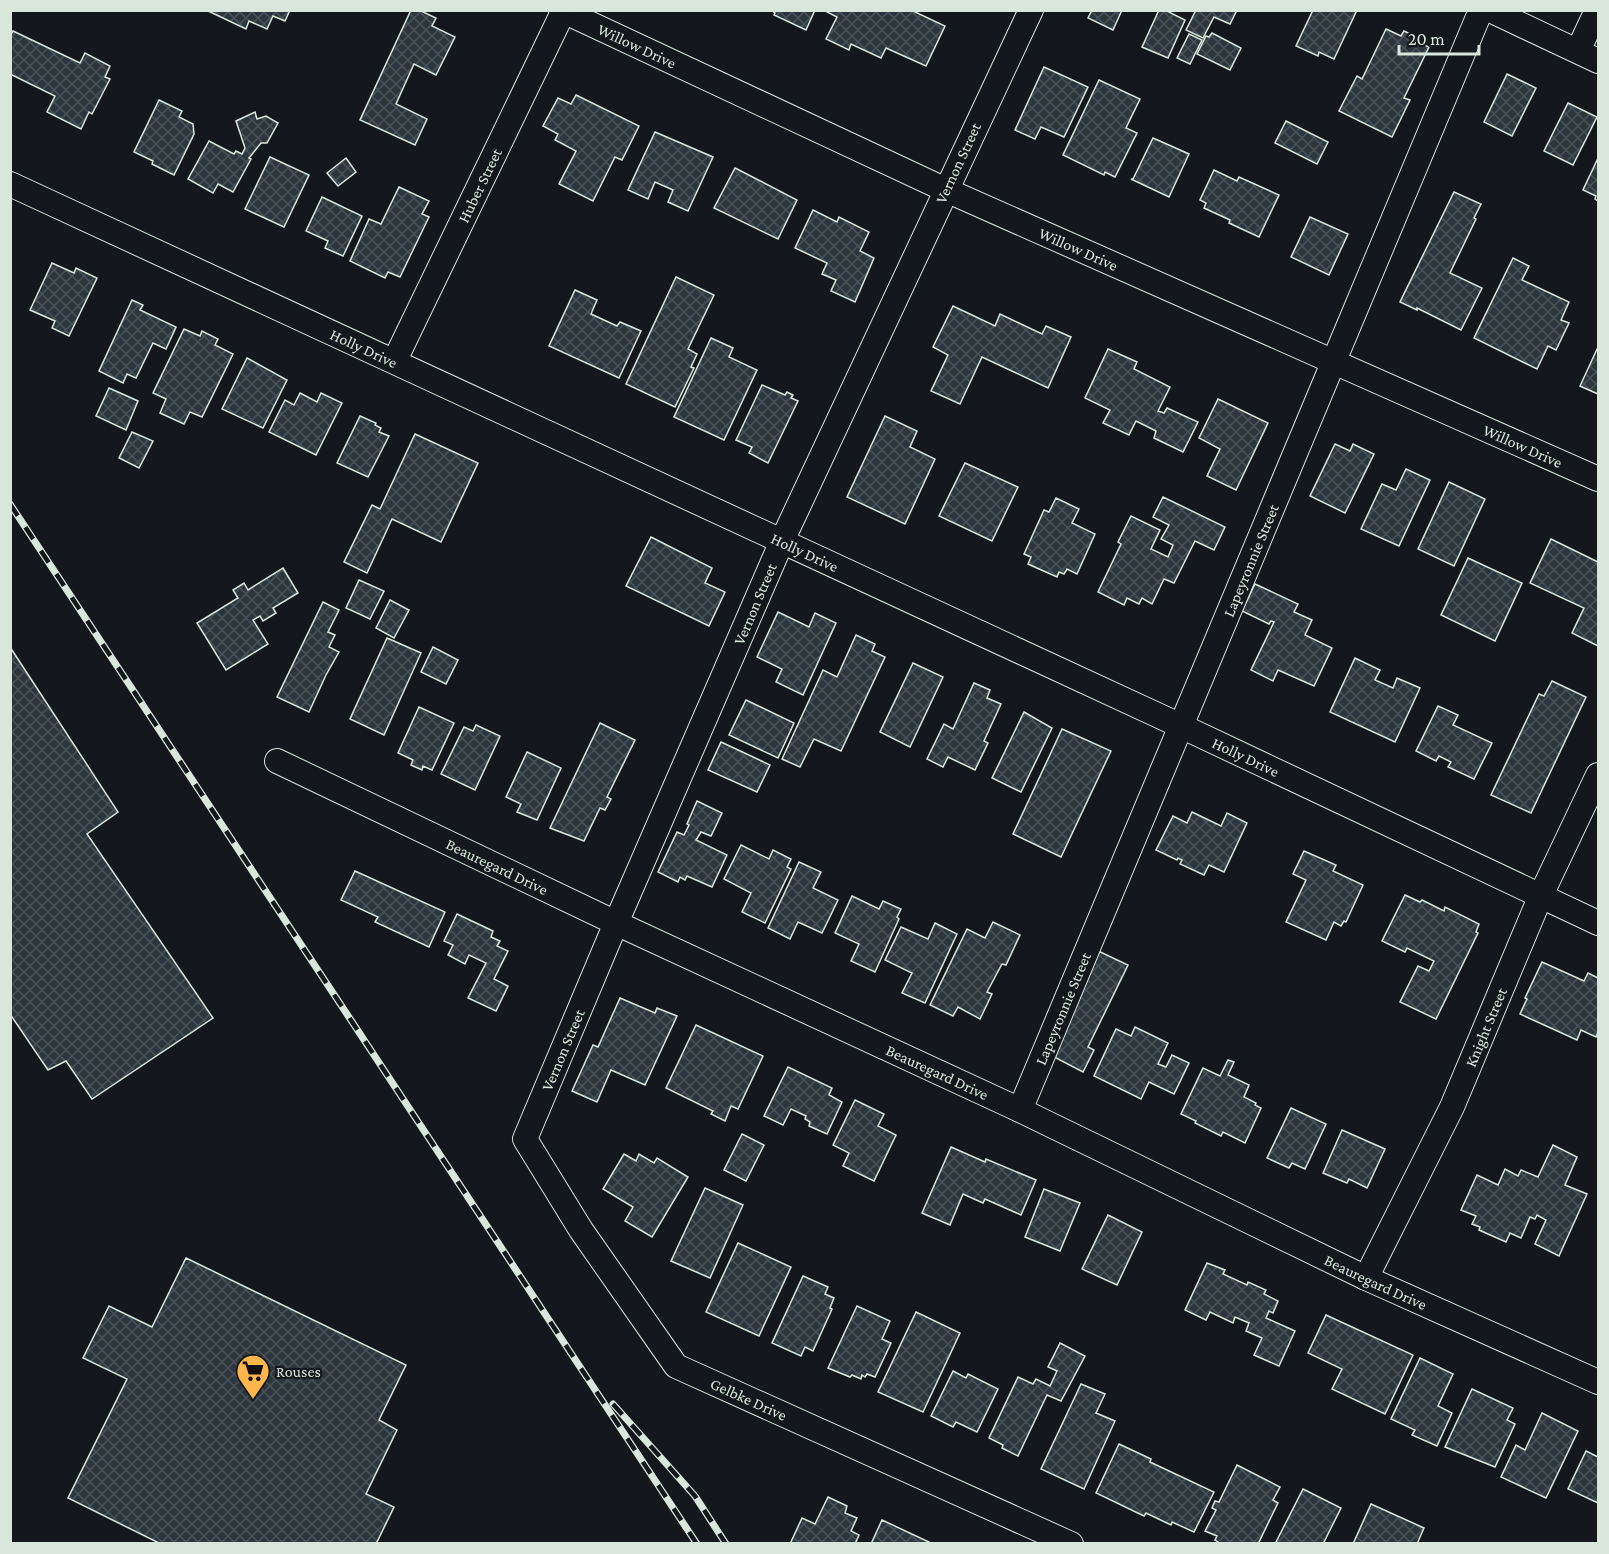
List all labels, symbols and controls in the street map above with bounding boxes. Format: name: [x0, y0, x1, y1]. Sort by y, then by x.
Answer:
scale bar: [1399, 18, 1478, 56]
street label: Willow Drive: [595, 20, 679, 71]
text: 20 m: [1408, 29, 1445, 49]
street label: Vernon Street: [932, 119, 984, 206]
street label: Huber Street: [454, 145, 505, 225]
street label: Willow Drive: [1036, 224, 1121, 274]
street label: Holly Drive: [328, 325, 400, 371]
street label: Willow Drive: [1481, 421, 1565, 471]
street label: Lapeyronnie Street: [1219, 501, 1282, 619]
street label: Holly Drive: [769, 529, 841, 575]
street label: Vernon Street: [730, 560, 780, 647]
street label: Holly Drive: [1210, 734, 1282, 780]
street label: Beauregard Drive: [444, 835, 551, 898]
street label: Lapeyronnie Street: [1031, 949, 1094, 1067]
street label: Knight Street: [1461, 984, 1510, 1069]
street label: Vernon Street: [538, 1006, 588, 1093]
street label: Beauregard Drive: [884, 1041, 991, 1103]
street label: Beauregard Drive: [1322, 1251, 1430, 1313]
supermarket icon: Rouses: [235, 1353, 271, 1400]
place label: Rouses: [276, 1363, 321, 1380]
street label: Gelbke Drive: [708, 1374, 790, 1423]

